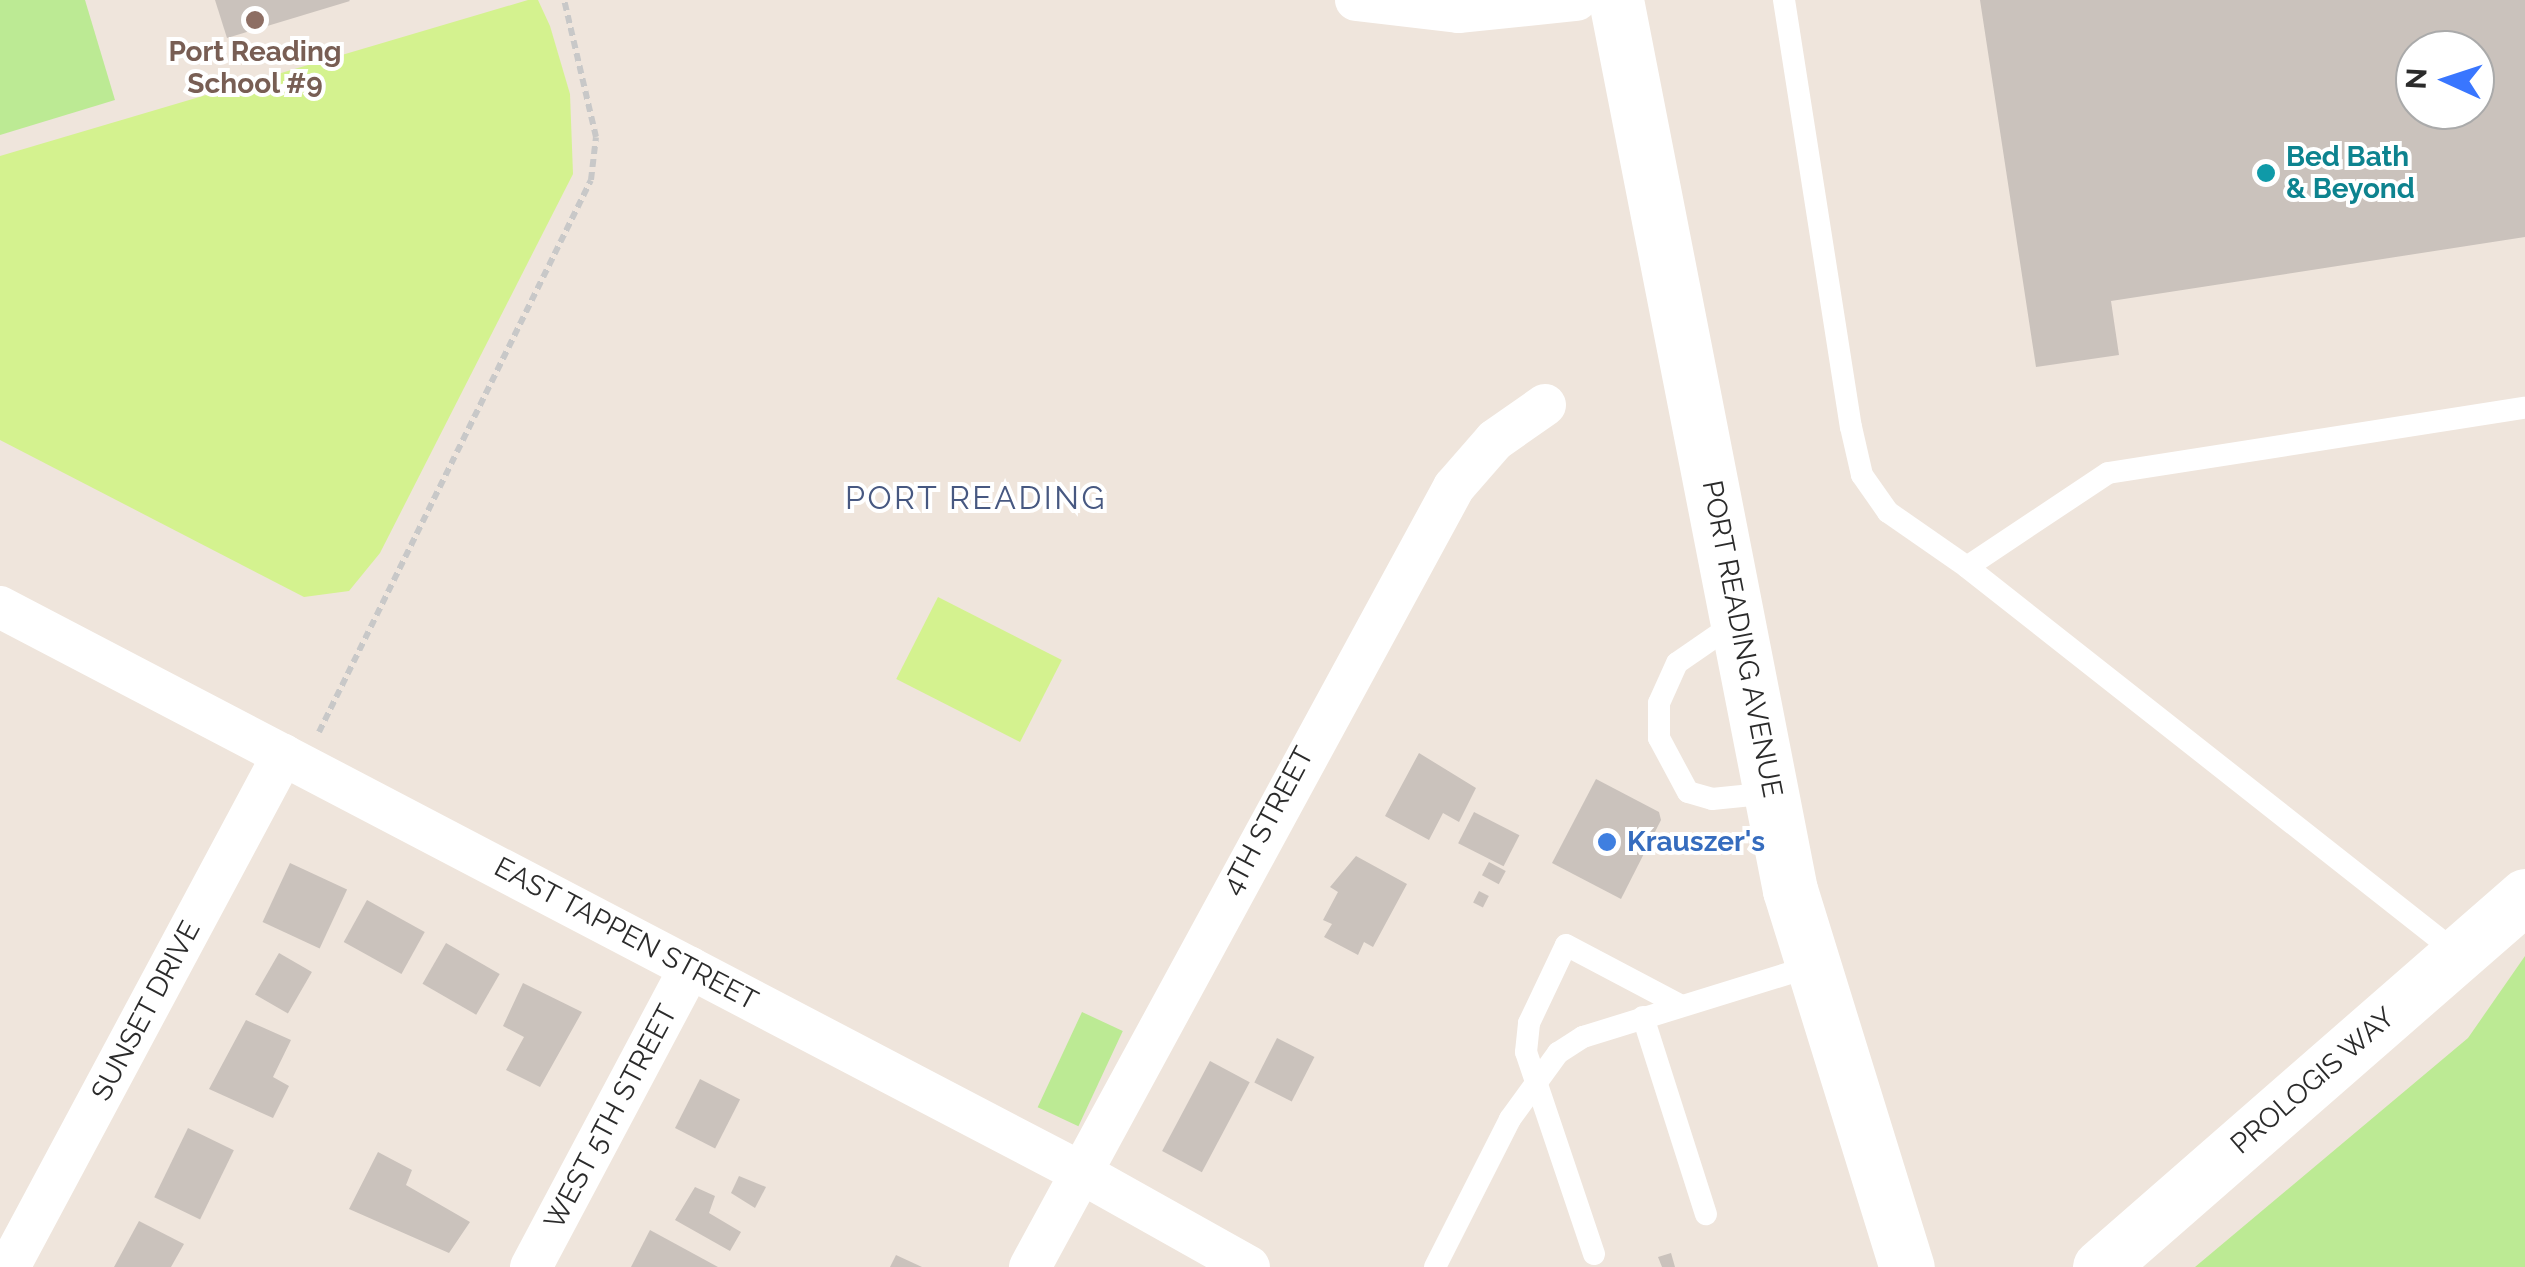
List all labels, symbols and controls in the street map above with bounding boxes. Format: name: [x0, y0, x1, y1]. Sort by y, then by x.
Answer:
marker: Port Reading School #9: [244, 9, 266, 31]
north arrow: [2395, 30, 2495, 130]
place label: Port Reading School #9: [168, 35, 342, 101]
text: N: [2400, 67, 2434, 90]
place label: Bed Bath & Beyond: [2286, 140, 2415, 206]
marker: Bed Bath & Beyond: [2255, 162, 2277, 184]
street label: PORT READING AVENUE: [1695, 477, 1789, 801]
district label: PORT READING: [845, 479, 1107, 517]
street label: 4TH STREET: [1215, 741, 1321, 901]
place label: Krauszer's: [1627, 825, 1765, 859]
marker: Krauszer's: [1596, 831, 1618, 853]
street label: EAST TAPPEN STREET: [488, 850, 764, 1018]
street label: SUNSET DRIVE: [84, 915, 208, 1107]
street label: WEST 5TH STREET: [537, 999, 685, 1235]
street label: PROLOGIS WAY: [2224, 1000, 2402, 1162]

